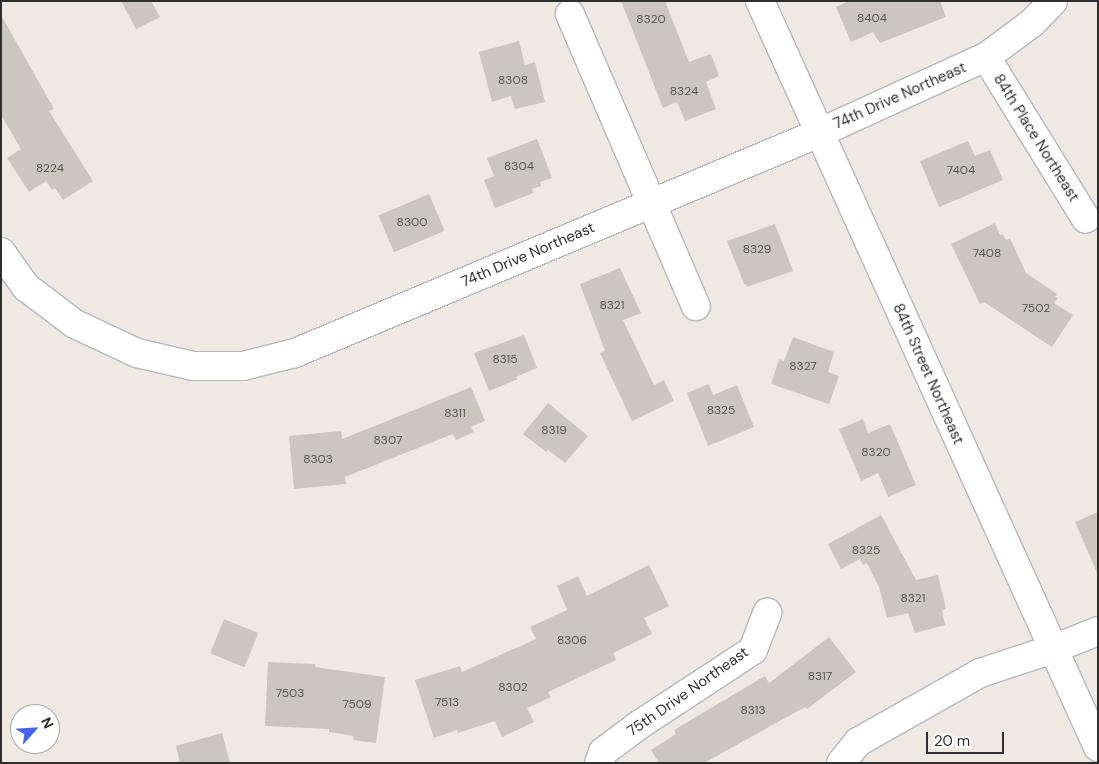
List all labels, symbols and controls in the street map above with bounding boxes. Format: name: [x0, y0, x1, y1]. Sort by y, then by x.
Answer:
house number: 8404: [857, 12, 887, 26]
house number: 8320: [636, 13, 666, 27]
street label: 74th Drive Northeast: [831, 59, 969, 133]
street label: 84th Place Northeast: [989, 71, 1083, 205]
house number: 8308: [498, 74, 528, 88]
house number: 8324: [670, 85, 698, 99]
house number: 8304: [504, 160, 534, 174]
house number: 8224: [36, 162, 64, 176]
house number: 7404: [947, 164, 975, 178]
house number: 8300: [397, 216, 427, 230]
street label: 74th Drive Northeast: [459, 219, 597, 291]
house number: 8329: [743, 243, 771, 257]
house number: 7408: [973, 247, 1001, 261]
house number: 8321: [599, 299, 625, 313]
street label: 84th Street Northeast: [889, 301, 967, 447]
house number: 7502: [1022, 302, 1050, 316]
house number: 8315: [492, 353, 518, 367]
house number: 8327: [789, 360, 817, 374]
house number: 8325: [707, 404, 735, 418]
house number: 8311: [444, 407, 466, 421]
house number: 8319: [541, 424, 567, 438]
house number: 8307: [374, 434, 402, 448]
house number: 8320: [861, 446, 891, 460]
house number: 8303: [303, 453, 333, 467]
house number: 8325: [852, 544, 880, 558]
house number: 8321: [900, 592, 926, 606]
house number: 8306: [557, 634, 587, 648]
street label: 75th Drive Northeast: [624, 643, 752, 741]
house number: 8317: [808, 670, 832, 684]
house number: 8302: [498, 681, 528, 695]
house number: 7503: [276, 687, 304, 701]
house number: 7513: [435, 696, 459, 710]
house number: 7509: [342, 698, 372, 712]
north arrow: [10, 704, 60, 754]
house number: 8313: [740, 704, 766, 718]
text: N: [37, 714, 58, 731]
scale bar: [929, 722, 1006, 754]
text: 20 m: [934, 731, 970, 751]

